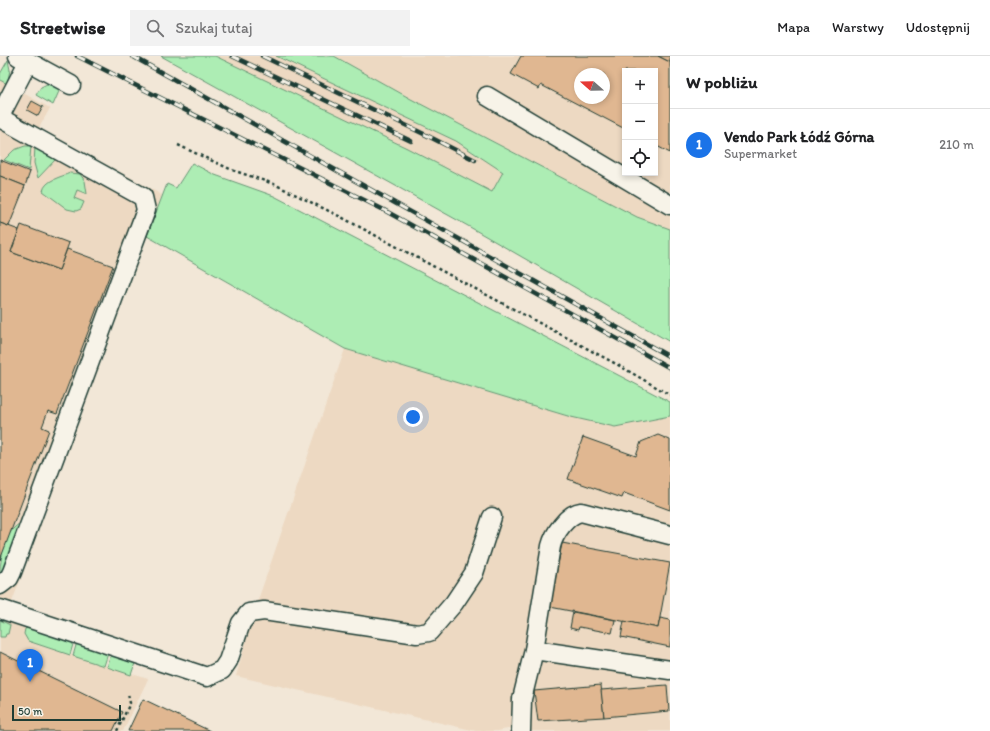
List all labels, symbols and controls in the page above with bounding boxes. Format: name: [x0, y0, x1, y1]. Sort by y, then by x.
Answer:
search box: [130, 10, 410, 46]
text: Streetwise: [20, 16, 106, 39]
icon: search: [144, 17, 166, 39]
text: Szukaj tutaj: [176, 19, 252, 37]
text: Mapa: [777, 19, 810, 36]
text: Warstwy: [832, 19, 884, 36]
text: Udostępnij: [906, 19, 970, 36]
north arrow: [574, 68, 610, 104]
map controls: [622, 68, 658, 176]
button: +: [622, 68, 658, 104]
text: W pobliżu: [686, 72, 757, 92]
button: −: [622, 104, 658, 140]
text: Vendo Park Łódź Górna: [724, 128, 874, 146]
text: 1: [696, 137, 702, 152]
text: 210 m: [939, 137, 974, 152]
button: locate: [622, 140, 658, 176]
text: Supermarket: [724, 146, 797, 161]
your location: [403, 407, 423, 427]
pin: 1: [17, 649, 43, 682]
scale bar: [12, 703, 121, 722]
text: 50 m: [18, 705, 42, 718]

